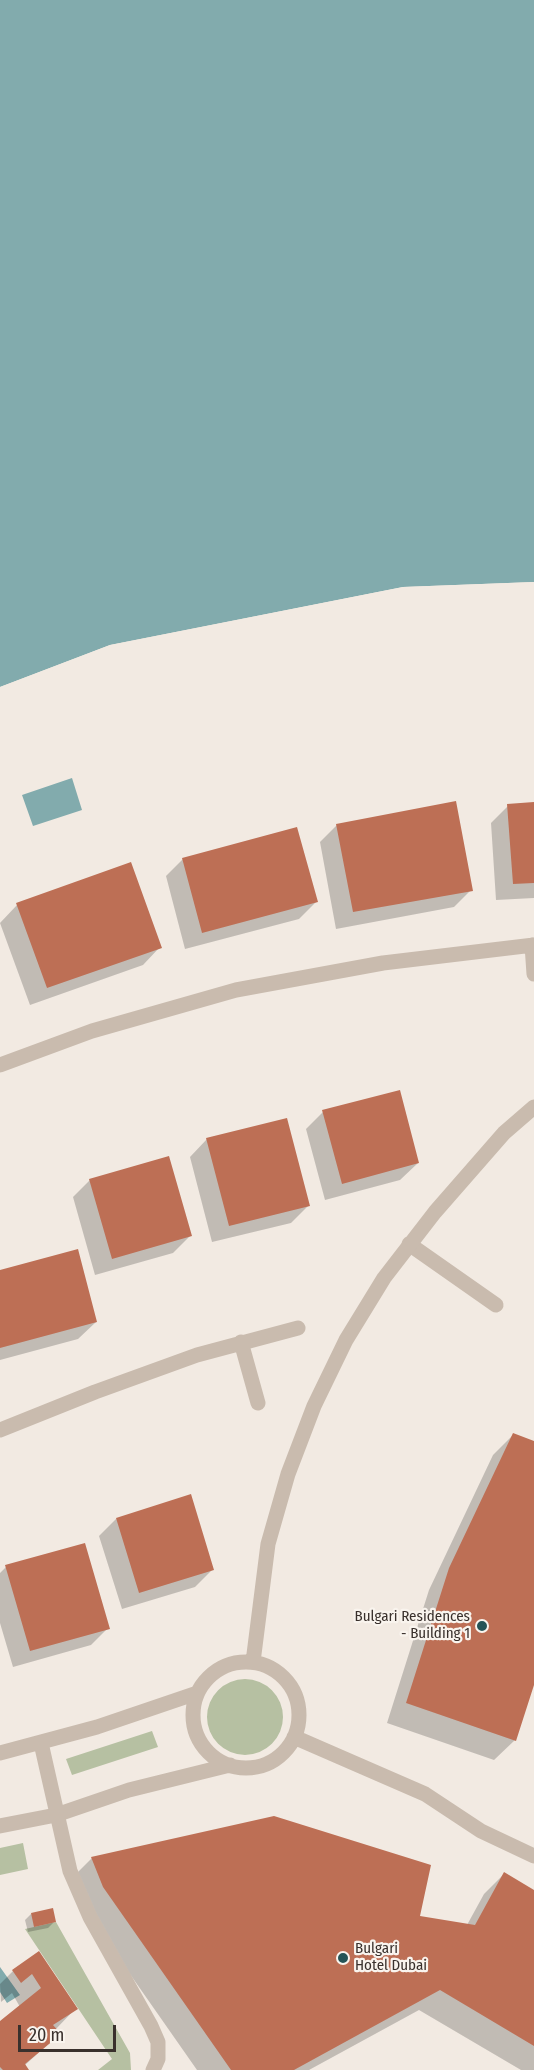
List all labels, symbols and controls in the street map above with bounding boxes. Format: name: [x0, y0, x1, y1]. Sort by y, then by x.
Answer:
place label: Bulgari Residences - Building 1: [354, 1608, 470, 1643]
marker: Bulgari Residences - Building 1: [475, 1619, 489, 1633]
place label: Bulgari Hotel Dubai: [355, 1940, 427, 1975]
marker: Bulgari Hotel Dubai: [336, 1951, 350, 1965]
scale bar: [21, 2013, 118, 2051]
text: 20 m: [29, 2024, 64, 2046]

